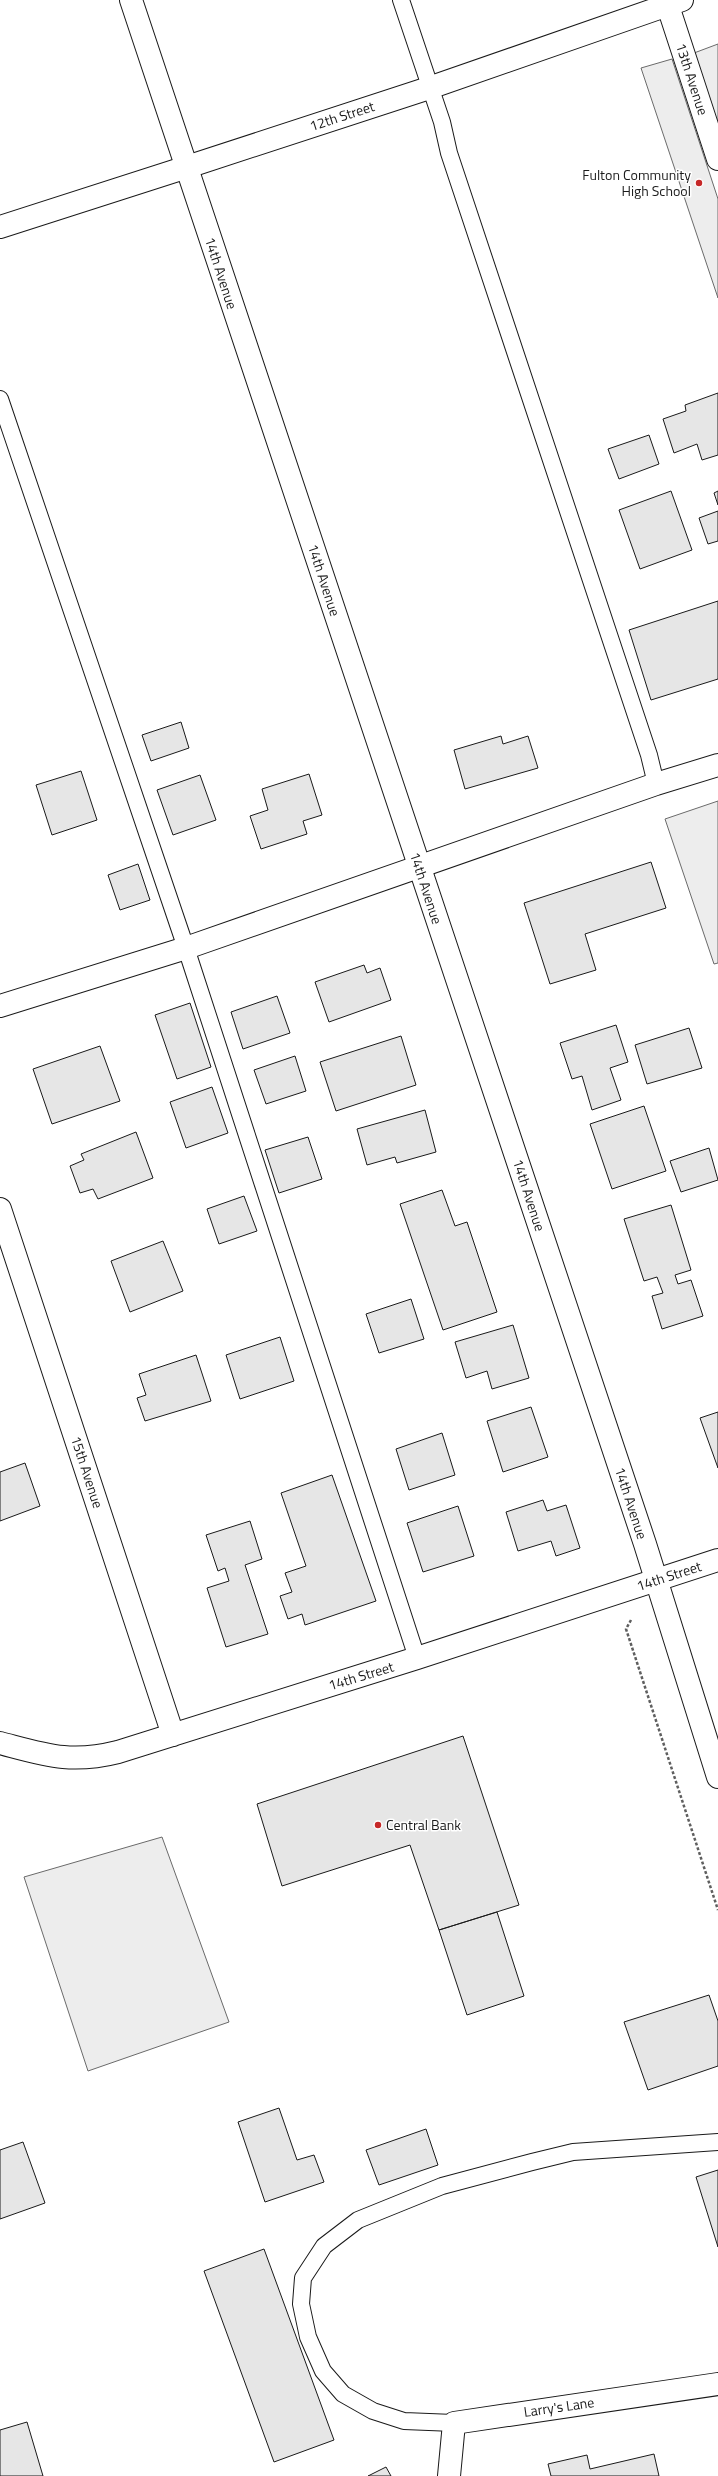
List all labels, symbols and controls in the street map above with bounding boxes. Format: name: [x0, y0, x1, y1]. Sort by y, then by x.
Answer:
street label: 13th Avenue: [671, 40, 714, 118]
street label: 12th Street: [307, 95, 377, 136]
place label: Fulton Community High School: [582, 164, 691, 201]
marker: Fulton Community High School: [694, 178, 704, 188]
street label: 14th Avenue: [200, 234, 243, 312]
street label: 14th Avenue: [303, 541, 346, 619]
street label: 14th Avenue: [405, 849, 448, 927]
street label: 14th Avenue: [508, 1156, 551, 1234]
street label: 15th Avenue: [66, 1433, 109, 1511]
street label: 14th Avenue: [610, 1464, 653, 1542]
street label: 14th Street: [634, 1555, 704, 1596]
street label: 14th Street: [326, 1656, 396, 1695]
place label: Central Bank: [386, 1814, 461, 1835]
marker: Central Bank: [373, 1820, 383, 1830]
street label: Larry's Lane: [522, 2391, 596, 2422]

